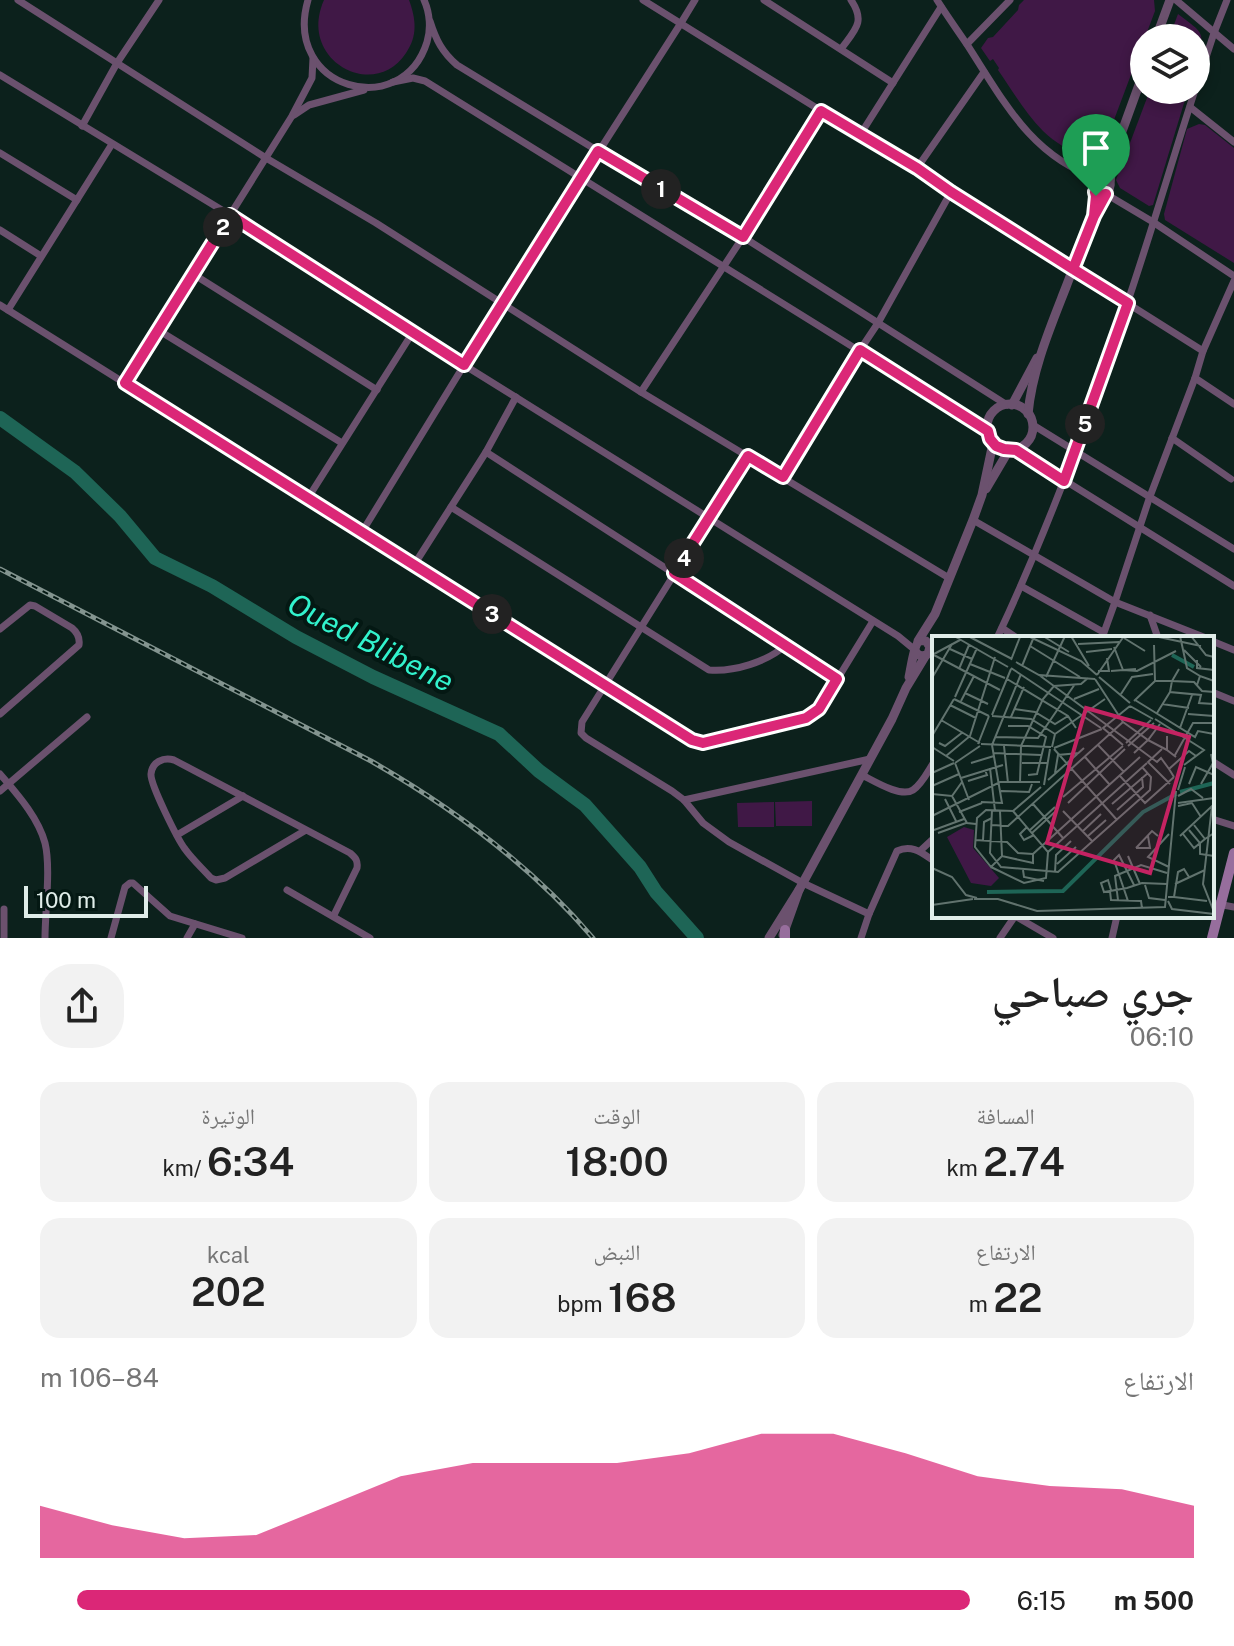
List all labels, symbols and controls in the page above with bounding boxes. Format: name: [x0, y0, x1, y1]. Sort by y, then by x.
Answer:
map controls: [1130, 24, 1210, 104]
button: layers: [1130, 24, 1210, 104]
pin: [1062, 114, 1130, 196]
icon: arrive: [1074, 126, 1118, 170]
pin: 1: [641, 169, 681, 209]
text: 1: [656, 176, 666, 202]
pin: 2: [203, 207, 243, 247]
text: 2: [216, 214, 230, 240]
pin: 5: [1065, 404, 1105, 444]
text: 5: [1078, 411, 1092, 437]
pin: 4: [664, 538, 704, 578]
text: 4: [677, 545, 691, 571]
water label: Oued Blibene: [282, 585, 460, 699]
pin: 3: [472, 594, 512, 634]
text: 3: [485, 601, 499, 627]
inset map: [932, 636, 1214, 918]
scale bar: [24, 882, 148, 918]
text: 100 m: [36, 887, 96, 913]
button: share: [40, 964, 124, 1048]
text: جري صباحي: [992, 965, 1194, 1017]
text: 06:10: [1130, 1021, 1194, 1052]
text: الوتيرة: [202, 1103, 255, 1129]
text: الوقت: [593, 1103, 641, 1129]
text: المسافة: [977, 1103, 1035, 1129]
text: 6:34: [207, 1138, 294, 1185]
text: 18:00: [565, 1138, 669, 1185]
text: 2.74: [983, 1138, 1065, 1185]
text: /km: [162, 1155, 207, 1181]
text: km: [947, 1155, 983, 1181]
text: النبض: [594, 1239, 640, 1265]
text: الارتفاع: [976, 1239, 1036, 1265]
text: kcal: [207, 1242, 250, 1268]
text: 202: [191, 1268, 266, 1315]
text: 168: [608, 1274, 677, 1321]
text: 22: [993, 1274, 1043, 1321]
text: bpm: [557, 1291, 608, 1317]
text: m: [969, 1291, 993, 1317]
text: 84–106 m: [40, 1362, 159, 1393]
text: الارتفاع: [1123, 1365, 1194, 1396]
text: 6:15: [1017, 1585, 1066, 1616]
text: 500 m: [1114, 1585, 1194, 1616]

